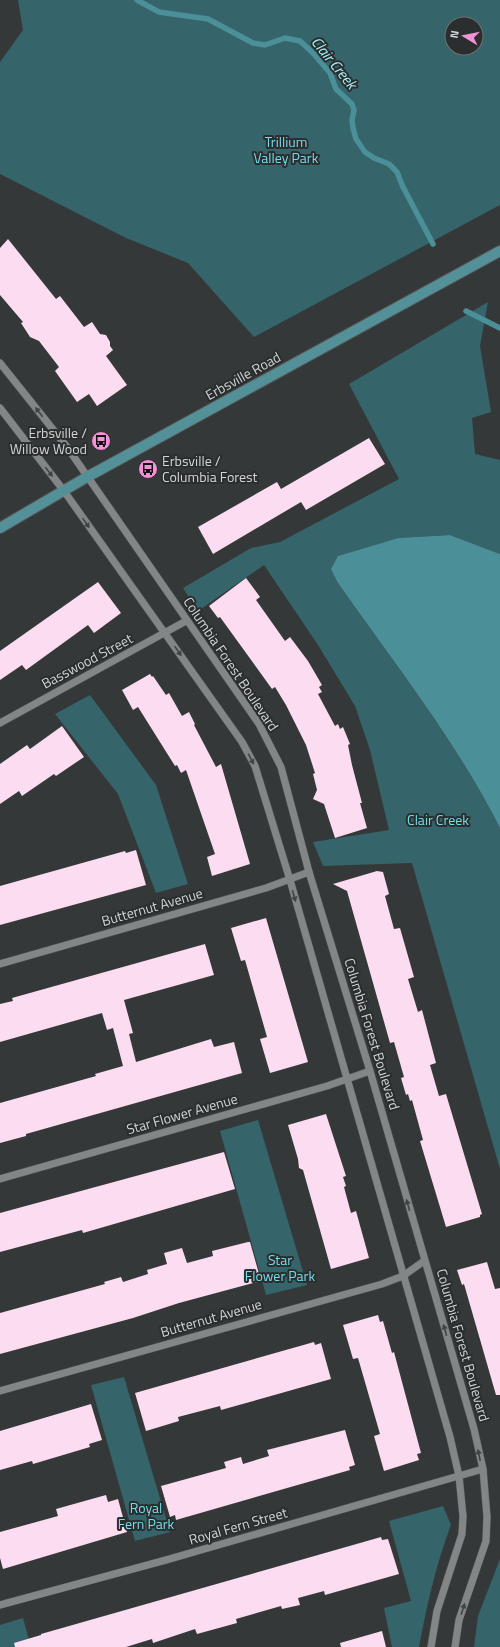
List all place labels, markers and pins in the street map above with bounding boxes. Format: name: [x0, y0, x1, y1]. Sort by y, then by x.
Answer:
place label: Erbsville / Willow Wood: [10, 422, 87, 459]
bus stop icon: Erbsville / Willow Wood: [90, 430, 112, 452]
place label: Erbsville / Columbia Forest: [162, 450, 258, 487]
bus stop icon: Erbsville / Columbia Forest: [137, 458, 159, 480]

